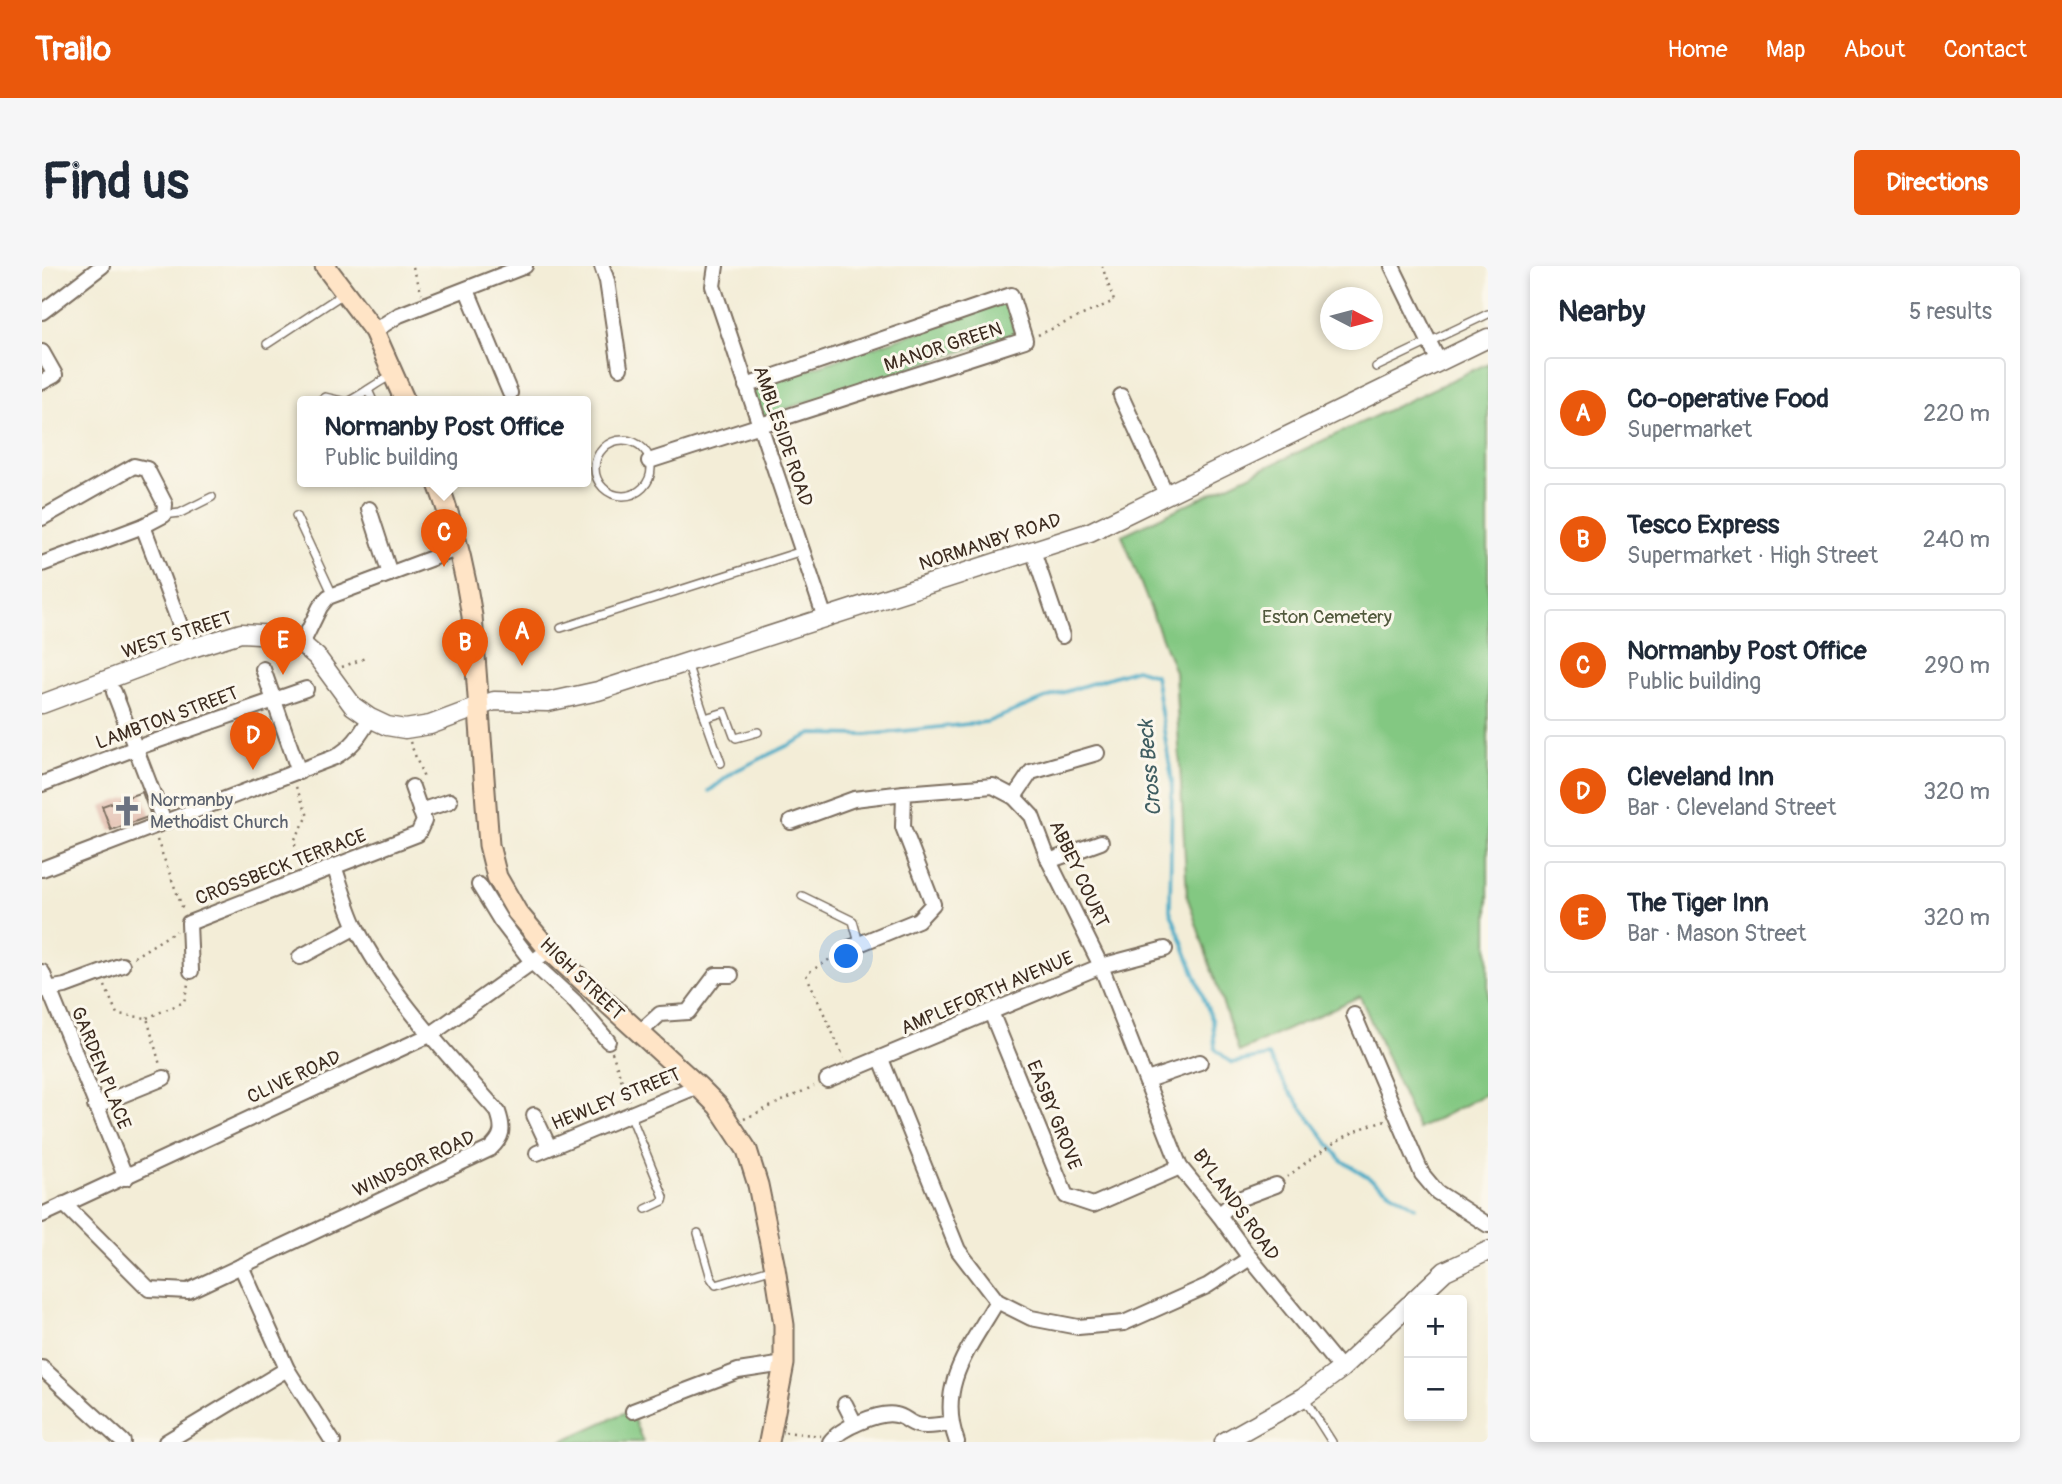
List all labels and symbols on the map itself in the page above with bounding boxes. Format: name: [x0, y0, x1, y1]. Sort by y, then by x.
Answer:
north arrow: [1320, 287, 1383, 350]
street label: MANOR GREEN: [881, 317, 1005, 377]
street label: AMBLESIDE ROAD: [748, 363, 818, 509]
street label: NORMANBY ROAD: [916, 508, 1064, 576]
pin: C: [421, 509, 467, 567]
park label: Eston Cemetery: [1262, 605, 1392, 629]
street label: WEST STREET: [119, 606, 235, 664]
pin: A: [499, 608, 545, 666]
pin: E: [260, 617, 306, 675]
pin: B: [442, 619, 488, 677]
street label: LAMBTON STREET: [92, 681, 242, 755]
pin: D: [230, 712, 276, 770]
water label: Cross Beck: [1132, 717, 1168, 817]
place label: Normanby Methodist Church: [150, 788, 288, 834]
church icon: Normanby Methodist Church: [110, 794, 144, 828]
street label: ABBEY COURT: [1044, 817, 1114, 931]
street label: CROSSBECK TERRACE: [192, 823, 370, 911]
street label: HIGH STREET: [535, 933, 629, 1025]
your location: [829, 939, 863, 973]
street label: AMPLEFORTH AVENUE: [897, 946, 1077, 1040]
street label: GARDEN PLACE: [65, 1003, 137, 1133]
street label: CLIVE ROAD: [243, 1045, 345, 1109]
street label: EASBY GROVE: [1021, 1057, 1087, 1173]
street label: HEWLEY STREET: [548, 1062, 684, 1136]
street label: WINDSOR ROAD: [349, 1125, 479, 1203]
street label: BYLANDS ROAD: [1187, 1145, 1285, 1266]

